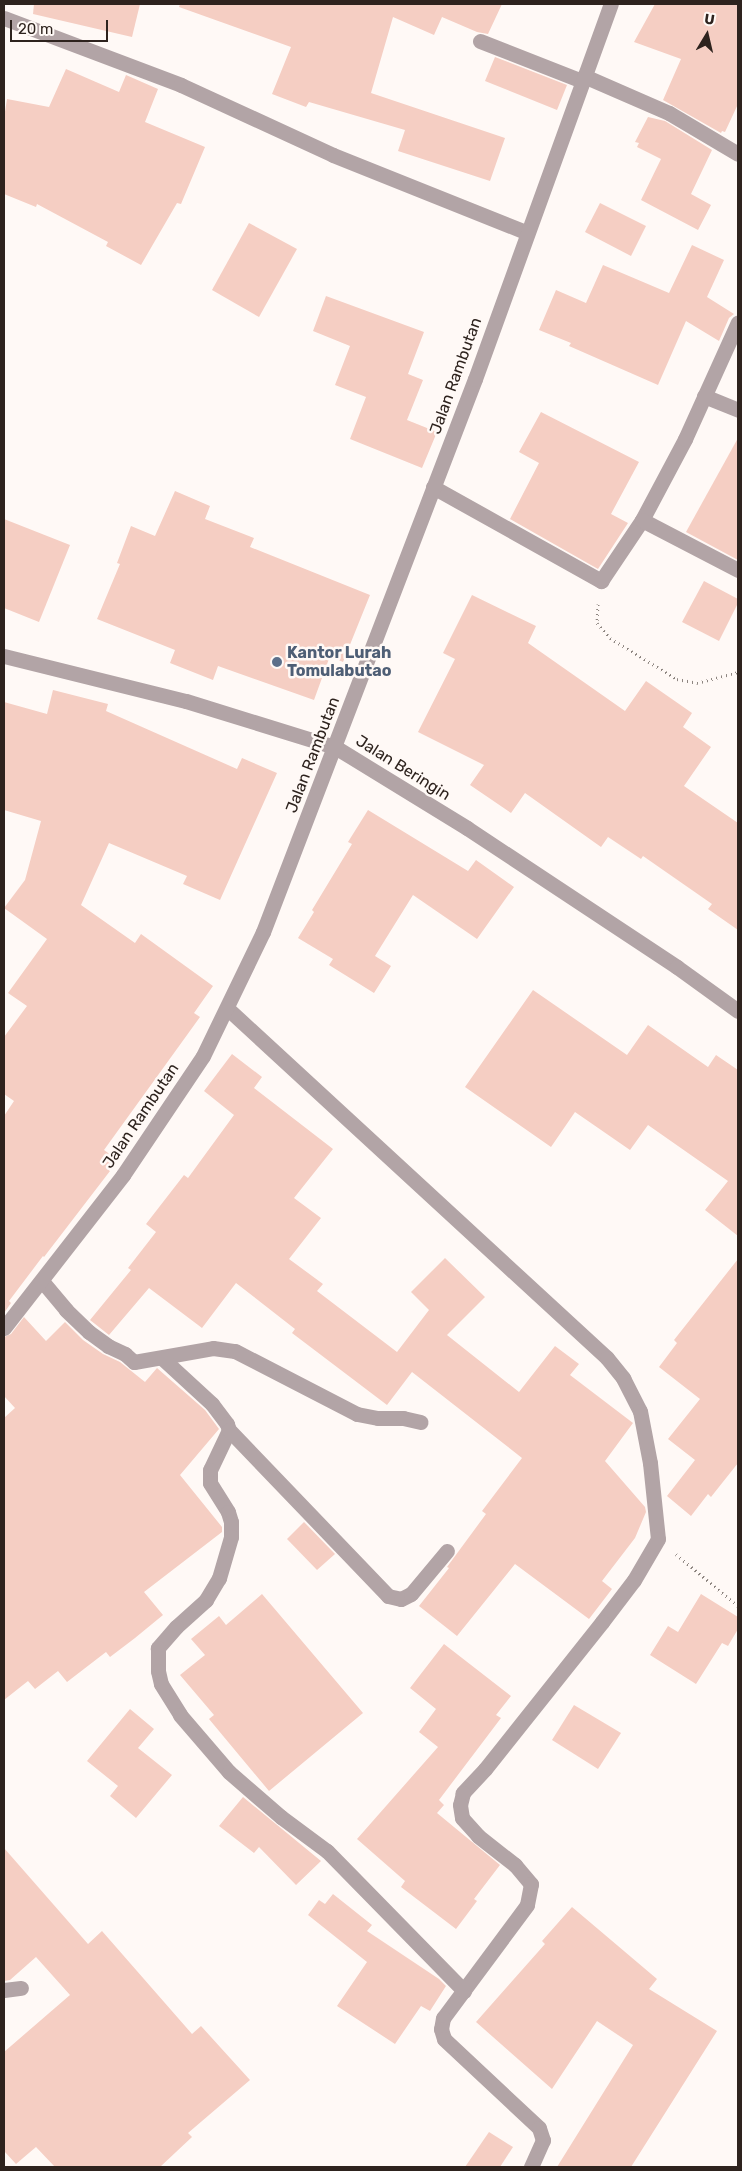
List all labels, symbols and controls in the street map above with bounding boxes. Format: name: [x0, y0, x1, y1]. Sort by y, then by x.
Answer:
scale bar: [12, 10, 110, 42]
north arrow: [682, 10, 732, 60]
text: U: [703, 11, 716, 29]
text: 20 m: [18, 20, 53, 38]
street label: Jalan Rambutan: [426, 315, 486, 437]
place label: Kantor Lurah Tomulabutao: [287, 643, 392, 681]
marker: Kantor Lurah Tomulabutao: [271, 656, 283, 668]
street label: Jalan Rambutan: [282, 694, 344, 816]
street label: Jalan Beringin: [352, 731, 454, 805]
street label: Jalan Rambutan: [99, 1060, 183, 1172]

